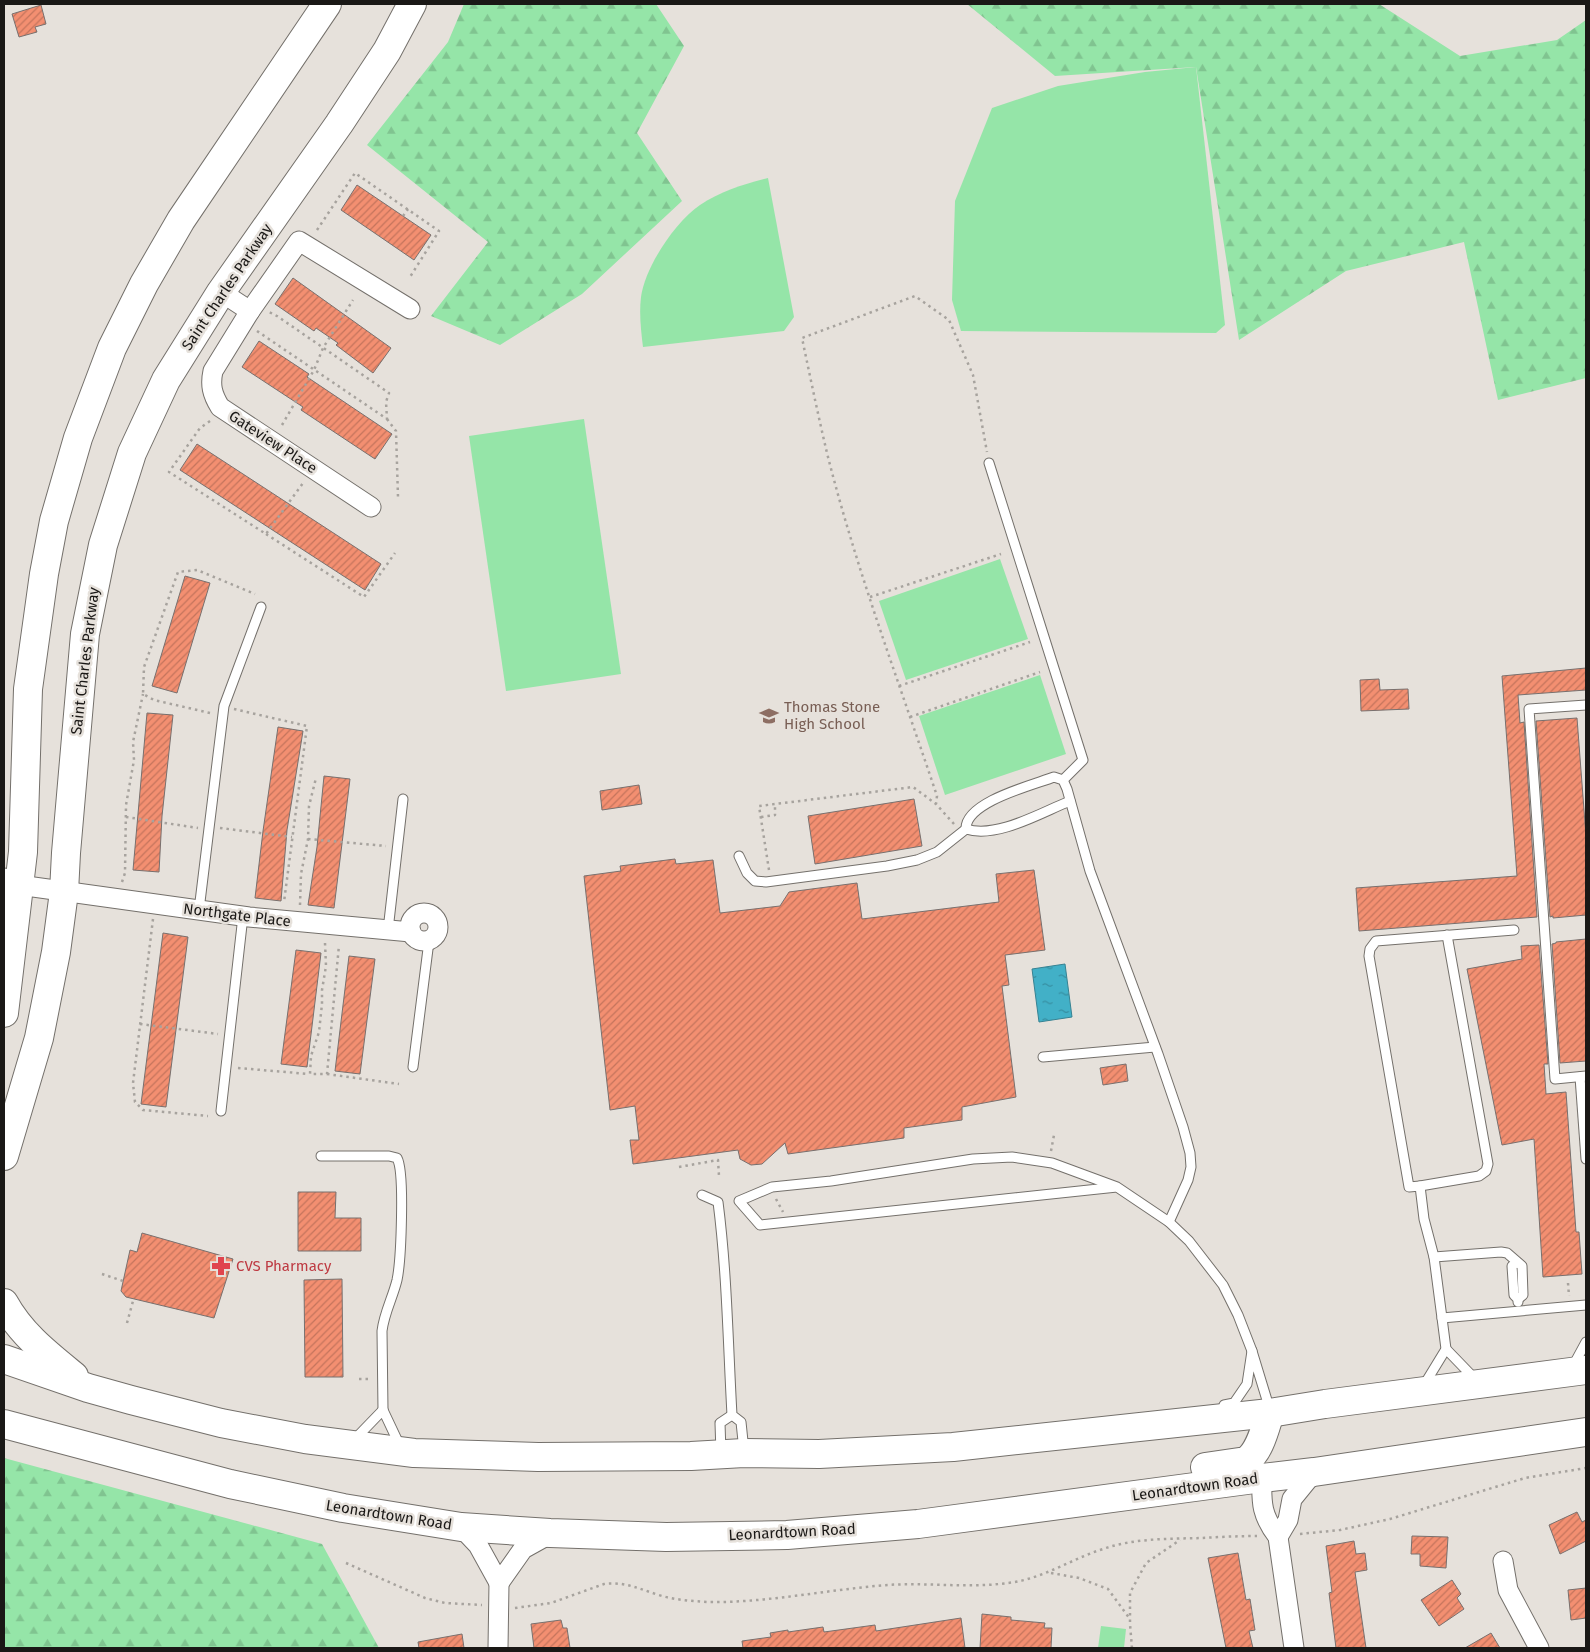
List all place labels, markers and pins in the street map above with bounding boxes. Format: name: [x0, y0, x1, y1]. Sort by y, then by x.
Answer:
place label: Thomas Stone High School: [784, 698, 880, 733]
school or university icon: Thomas Stone High School: [758, 705, 780, 727]
pharmacy icon: CVS Pharmacy: [210, 1255, 232, 1277]
place label: CVS Pharmacy: [236, 1257, 332, 1275]

